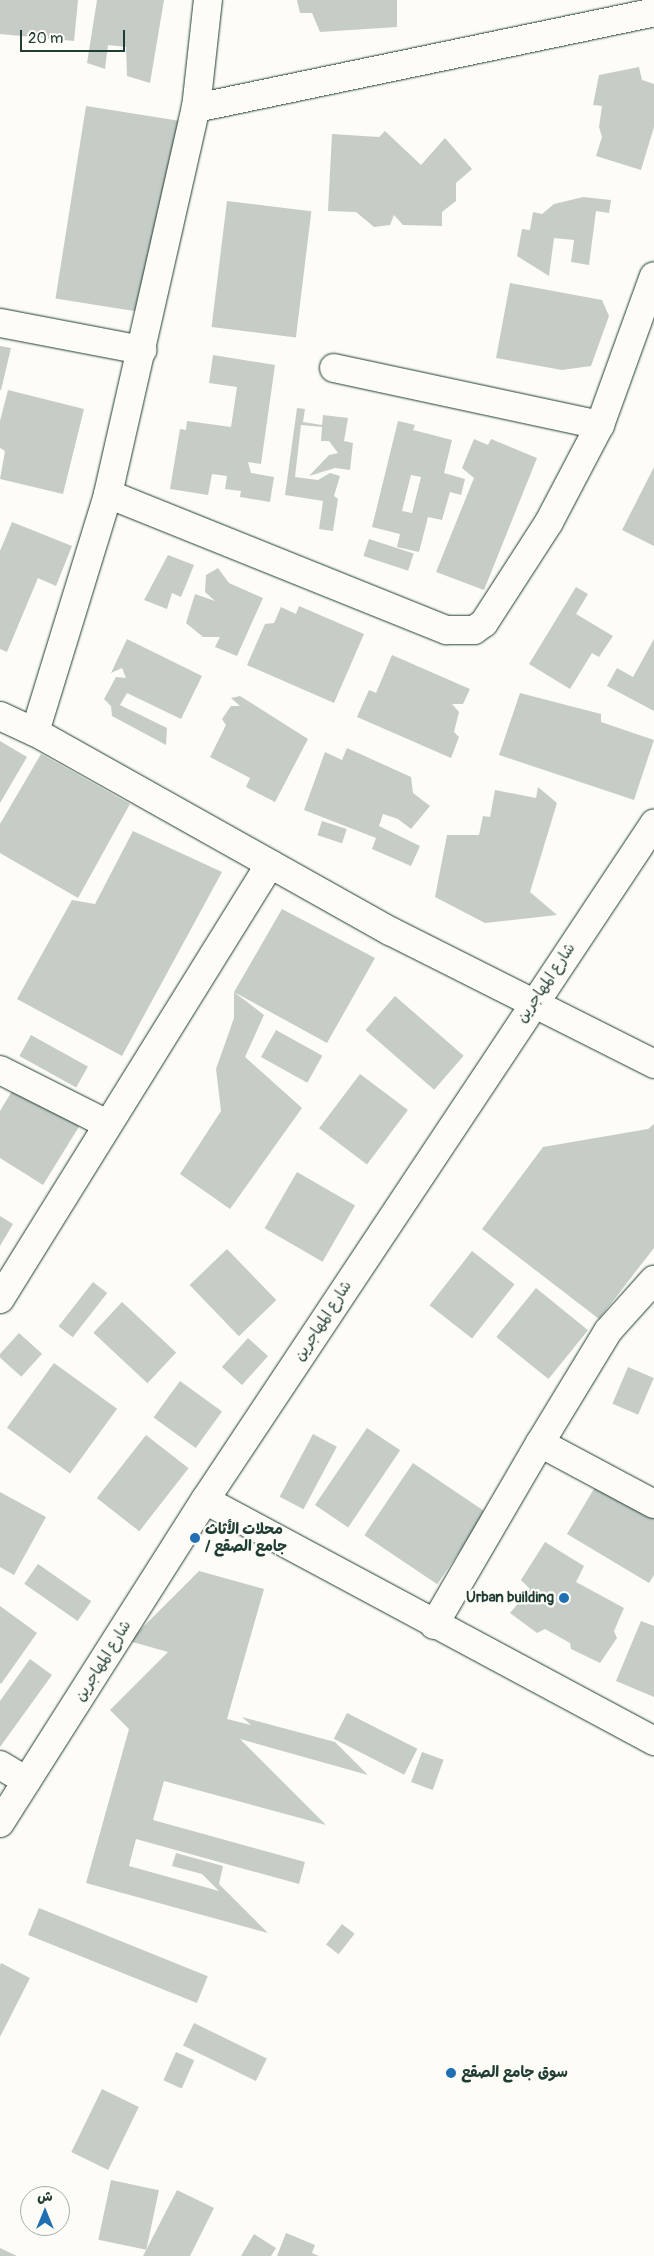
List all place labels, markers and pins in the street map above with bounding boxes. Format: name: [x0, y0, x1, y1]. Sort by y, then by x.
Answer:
place label: محلات الأثاث / جامع الصقع: [205, 1520, 287, 1555]
marker: محلات الأثاث / جامع الصقع: [189, 1532, 201, 1544]
place label: Urban building: [466, 1589, 554, 1607]
marker: Urban building: [558, 1592, 570, 1604]
place label: سوق جامع الصقع: [461, 2064, 568, 2082]
marker: سوق جامع الصقع: [445, 2067, 457, 2079]

